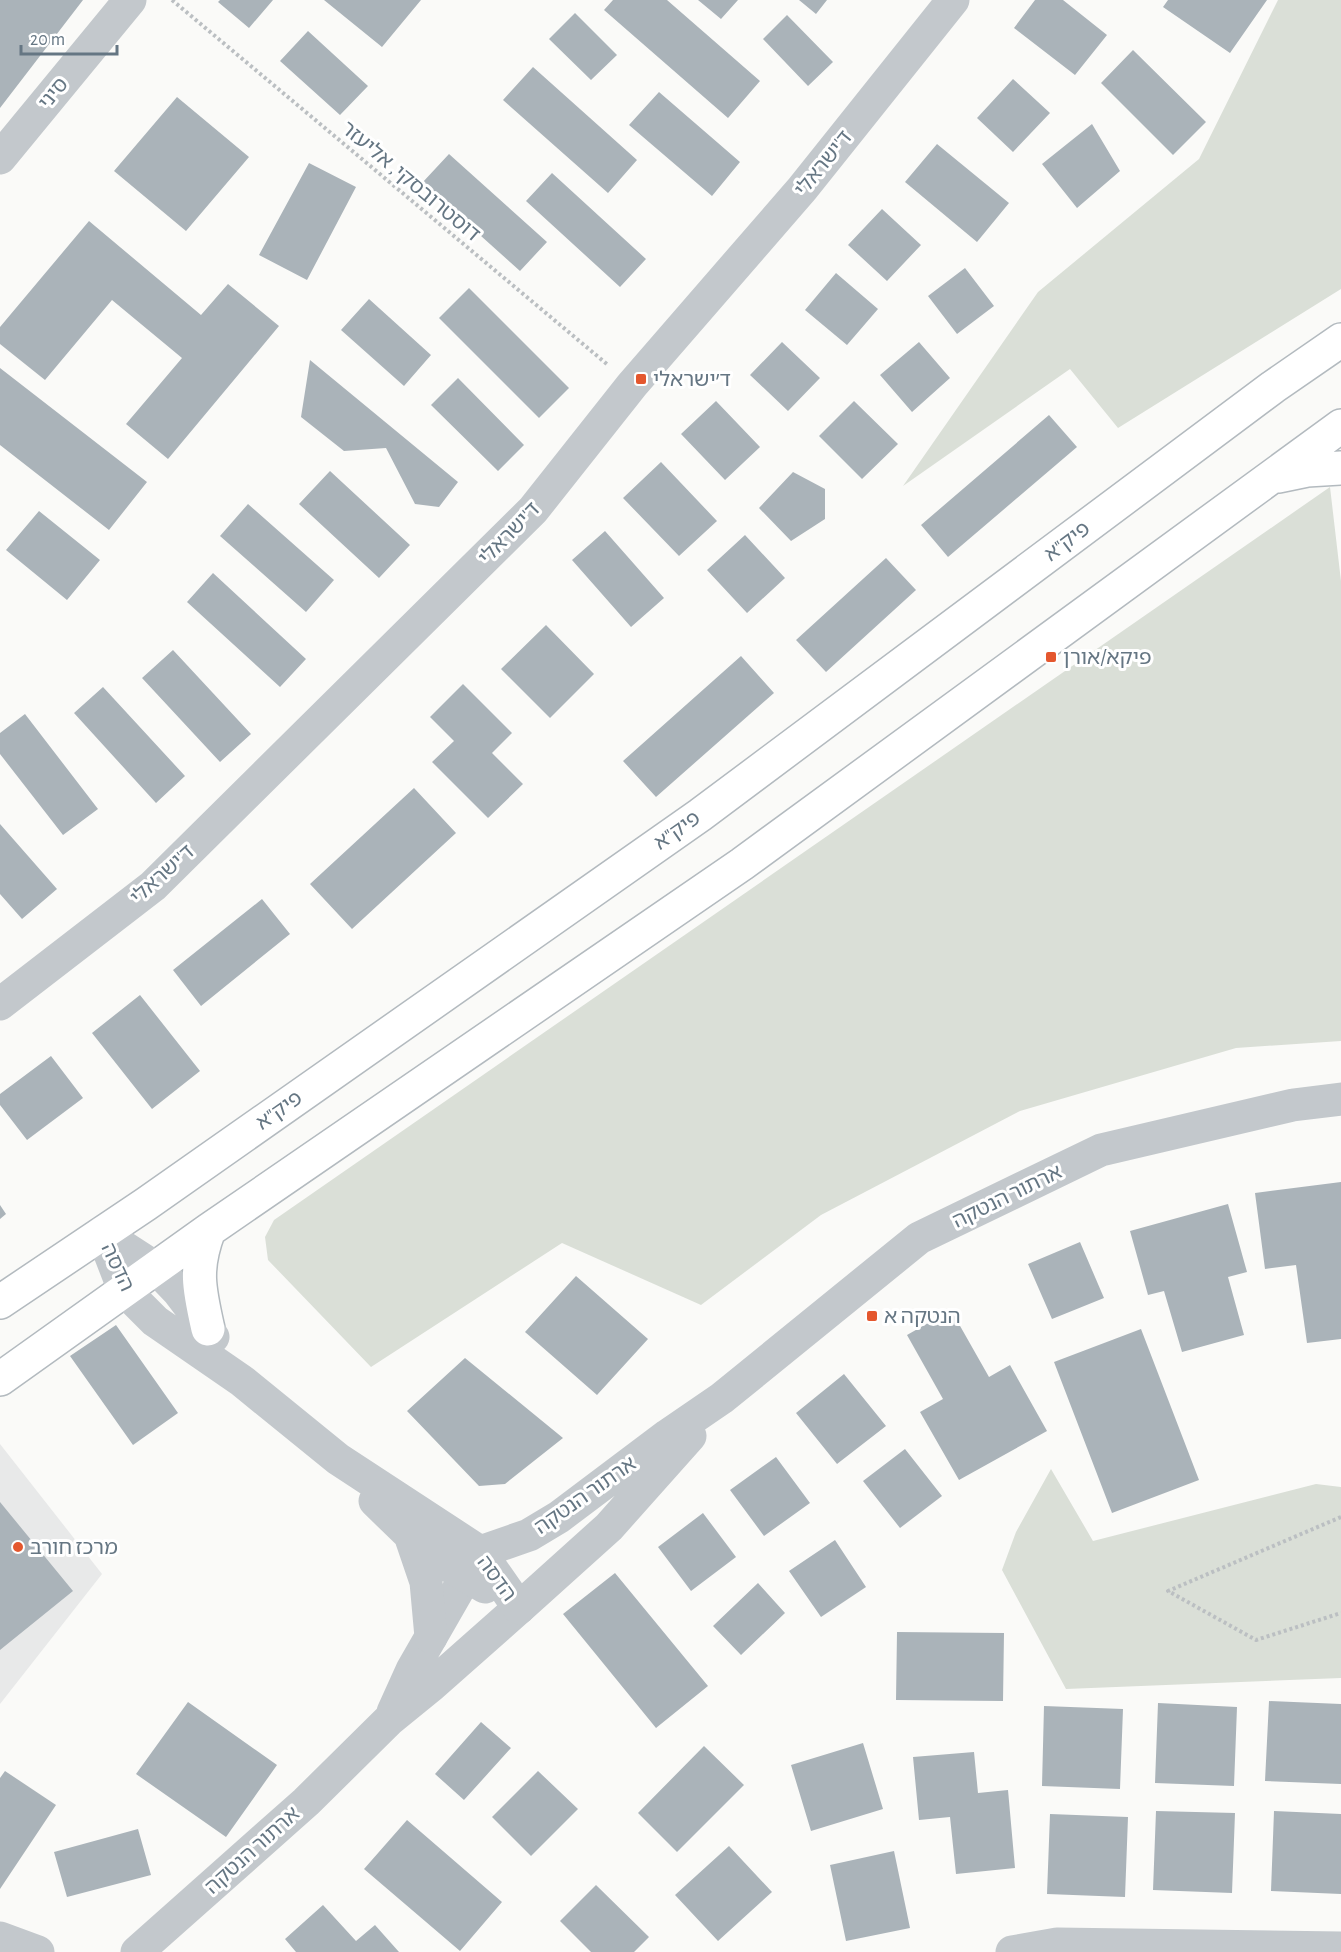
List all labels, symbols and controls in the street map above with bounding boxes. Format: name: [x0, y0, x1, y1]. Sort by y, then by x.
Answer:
scale bar: [21, 18, 117, 56]
text: 20 m: [30, 31, 65, 49]
street label: סיני: [35, 74, 72, 113]
street label: דוסטרובסקי, אליעזר: [337, 117, 484, 245]
street label: ד'ישראלי: [791, 127, 856, 200]
place label: ד׳ישראלי: [653, 369, 731, 390]
marker: ד׳ישראלי: [634, 372, 648, 386]
street label: ד'ישראלי: [475, 498, 544, 569]
street label: פיק"א: [1041, 518, 1094, 565]
place label: פיקא/אורן: [1063, 647, 1152, 668]
marker: פיקא/אורן: [1044, 650, 1058, 664]
street label: פיק"א: [650, 807, 704, 854]
street label: ד'ישראלי: [127, 841, 198, 908]
street label: פיק"א: [252, 1087, 306, 1134]
street label: ארתור הנטקה: [949, 1161, 1065, 1232]
street label: הדסה: [97, 1240, 138, 1295]
place label: הנטקה א: [884, 1306, 961, 1327]
marker: הנטקה א: [865, 1309, 879, 1323]
street label: ארתור הנטקה: [531, 1453, 640, 1538]
place label: מרכז חורב: [30, 1537, 118, 1558]
marker: מרכז חורב: [11, 1540, 25, 1554]
street label: הדסה: [473, 1552, 520, 1605]
street label: ארתור הנטקה: [201, 1803, 303, 1898]

